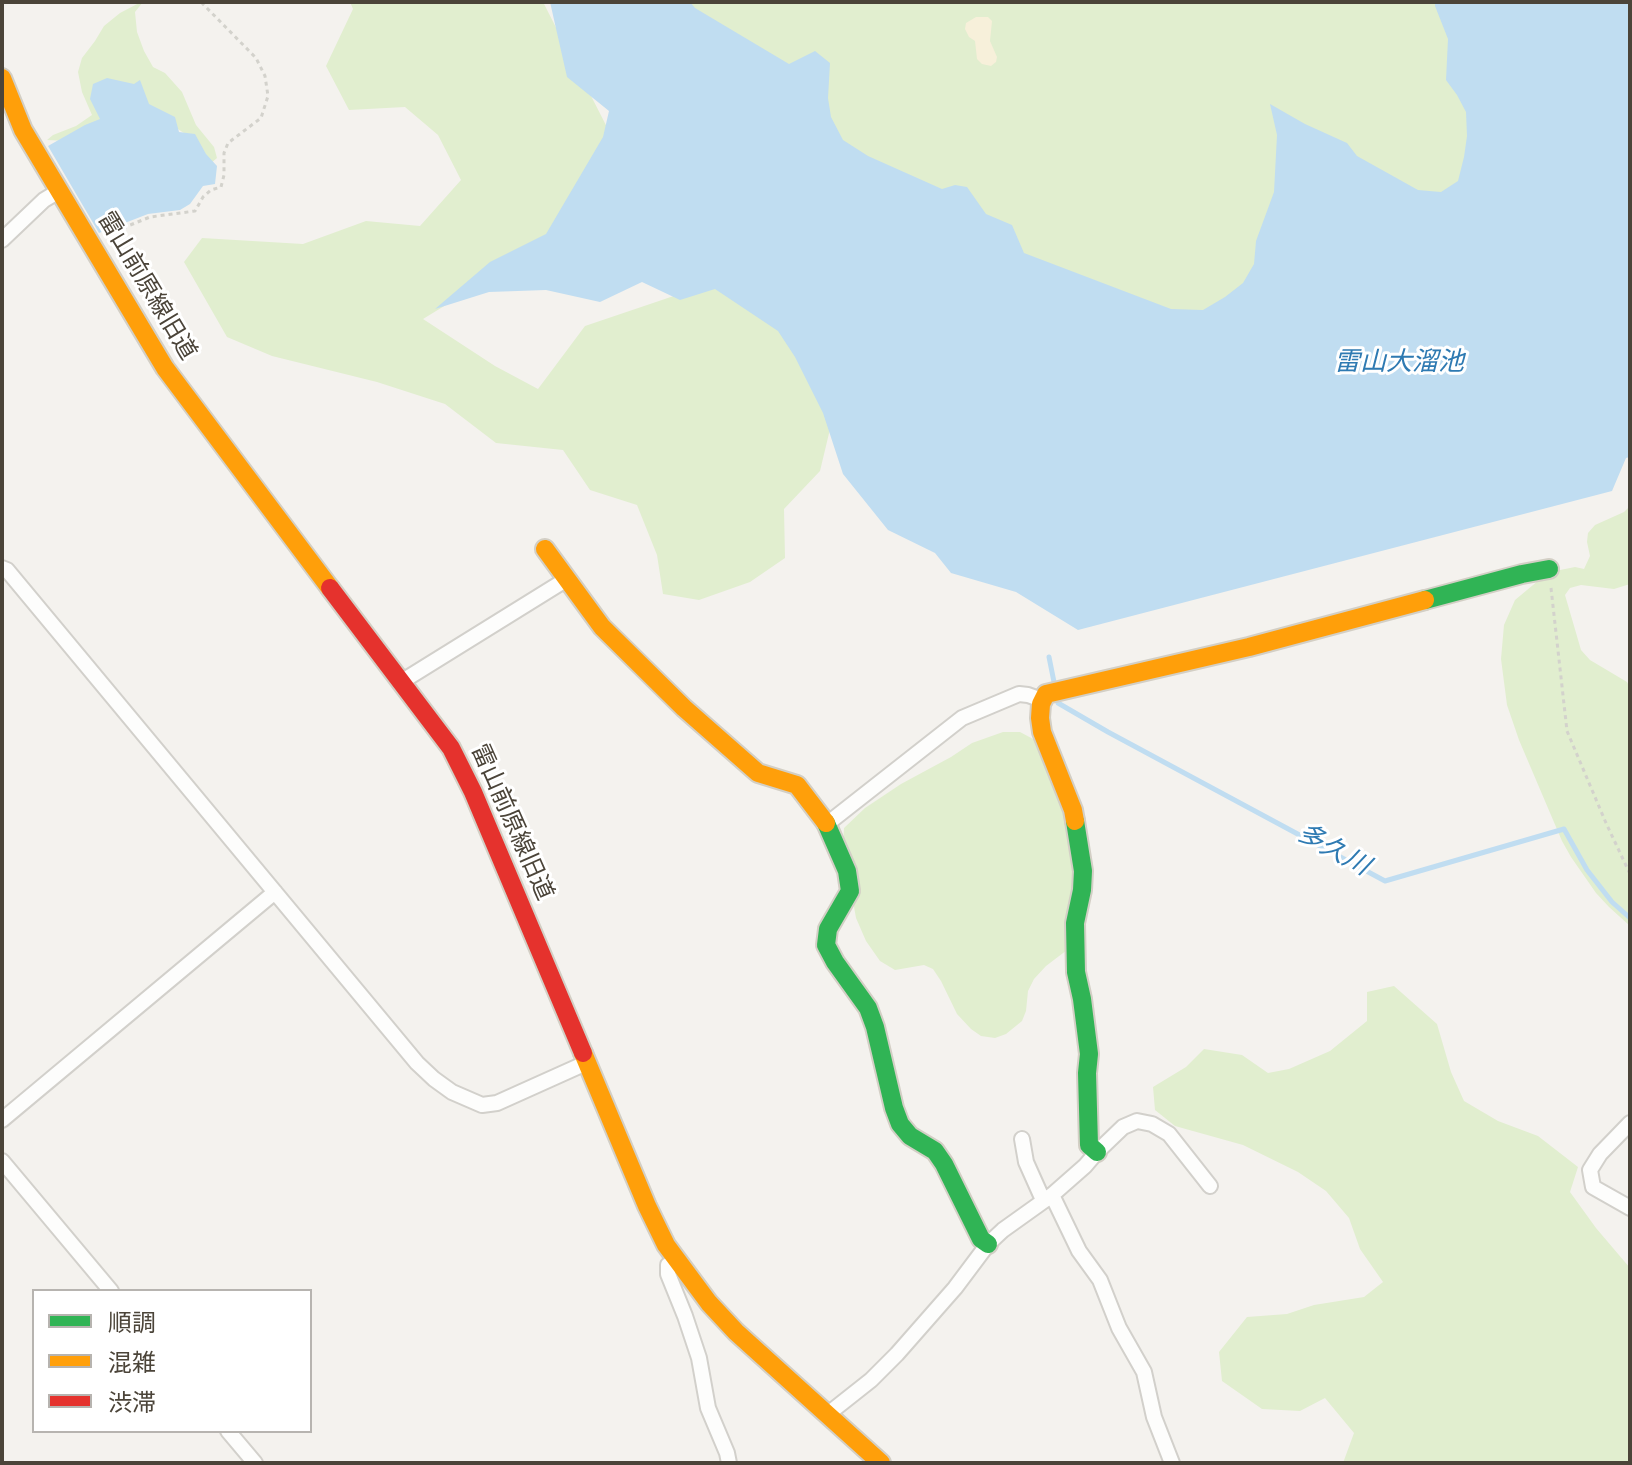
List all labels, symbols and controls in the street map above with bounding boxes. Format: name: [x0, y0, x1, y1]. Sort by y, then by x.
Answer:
street label: 雷山前原線旧道: [89, 208, 201, 366]
water label: 雷山大溜池: [1334, 349, 1464, 381]
street label: 雷山前原線旧道: [463, 740, 557, 906]
water label: 多久川: [1290, 819, 1374, 885]
legend: [32, 1289, 312, 1433]
text: 順調: [108, 1310, 156, 1340]
text: 混雑: [108, 1350, 156, 1380]
text: 渋滞: [108, 1390, 156, 1420]

